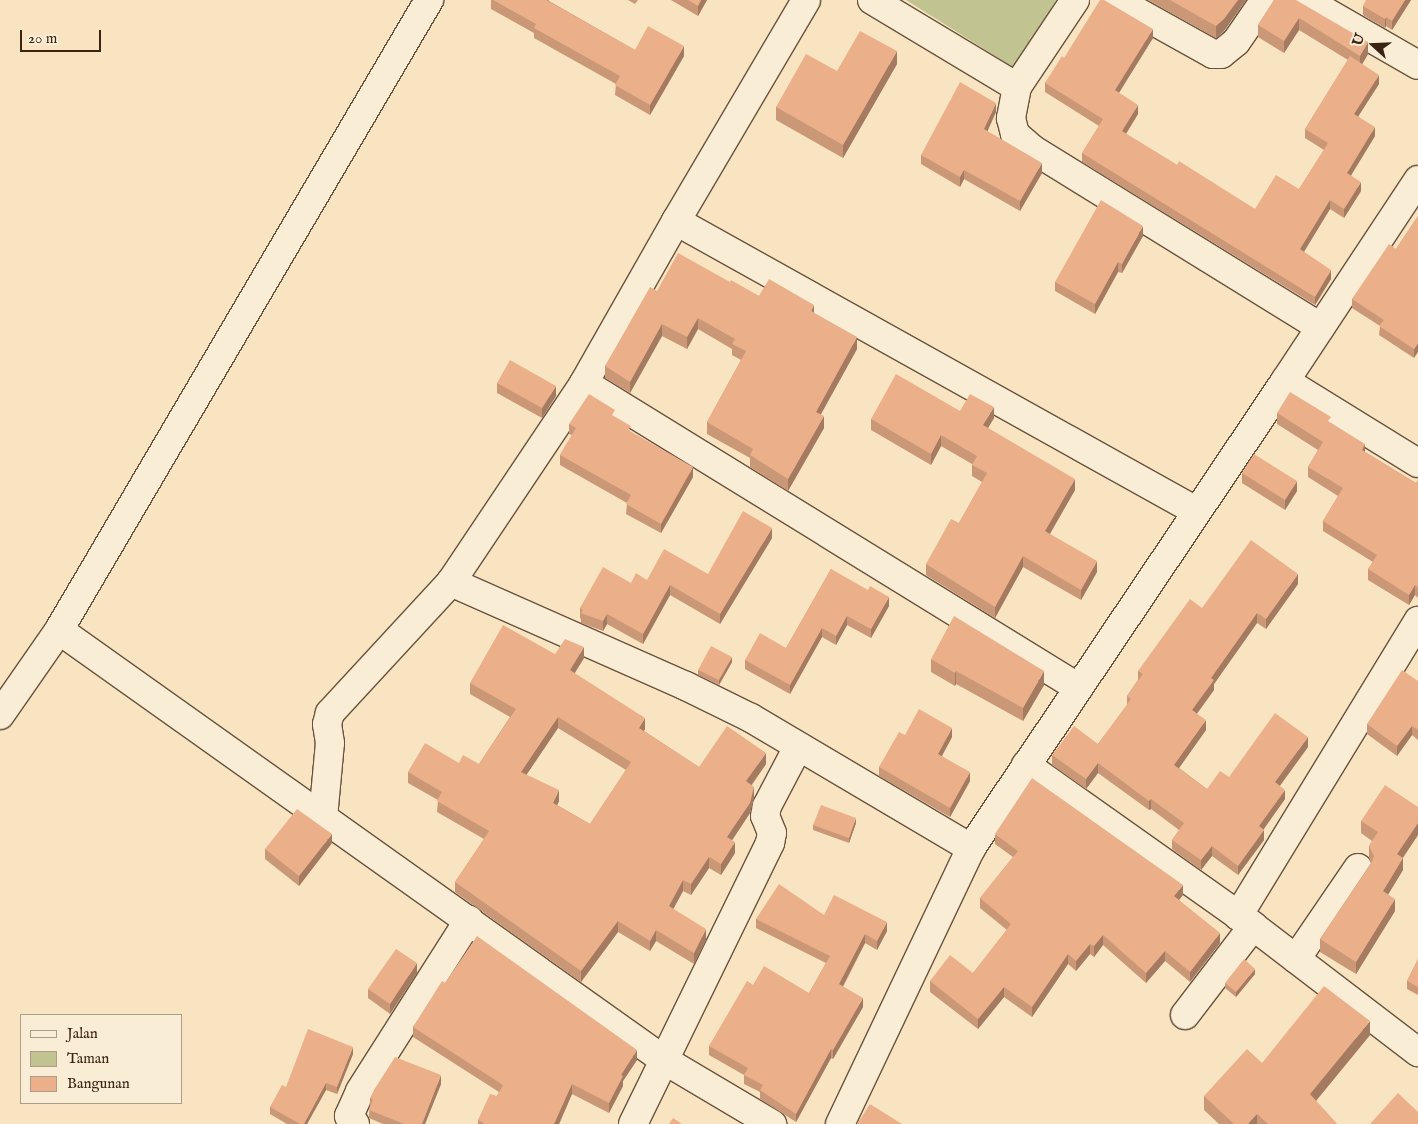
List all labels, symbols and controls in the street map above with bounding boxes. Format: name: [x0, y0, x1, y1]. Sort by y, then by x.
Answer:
scale bar: [22, 20, 104, 52]
north arrow: [1348, 20, 1398, 70]
text: 20 m: [28, 29, 57, 48]
text: U: [1348, 31, 1369, 49]
legend: [20, 1014, 182, 1104]
text: Jalan: [67, 1024, 98, 1043]
text: Taman: [67, 1049, 109, 1068]
text: Bangunan: [67, 1074, 130, 1093]

